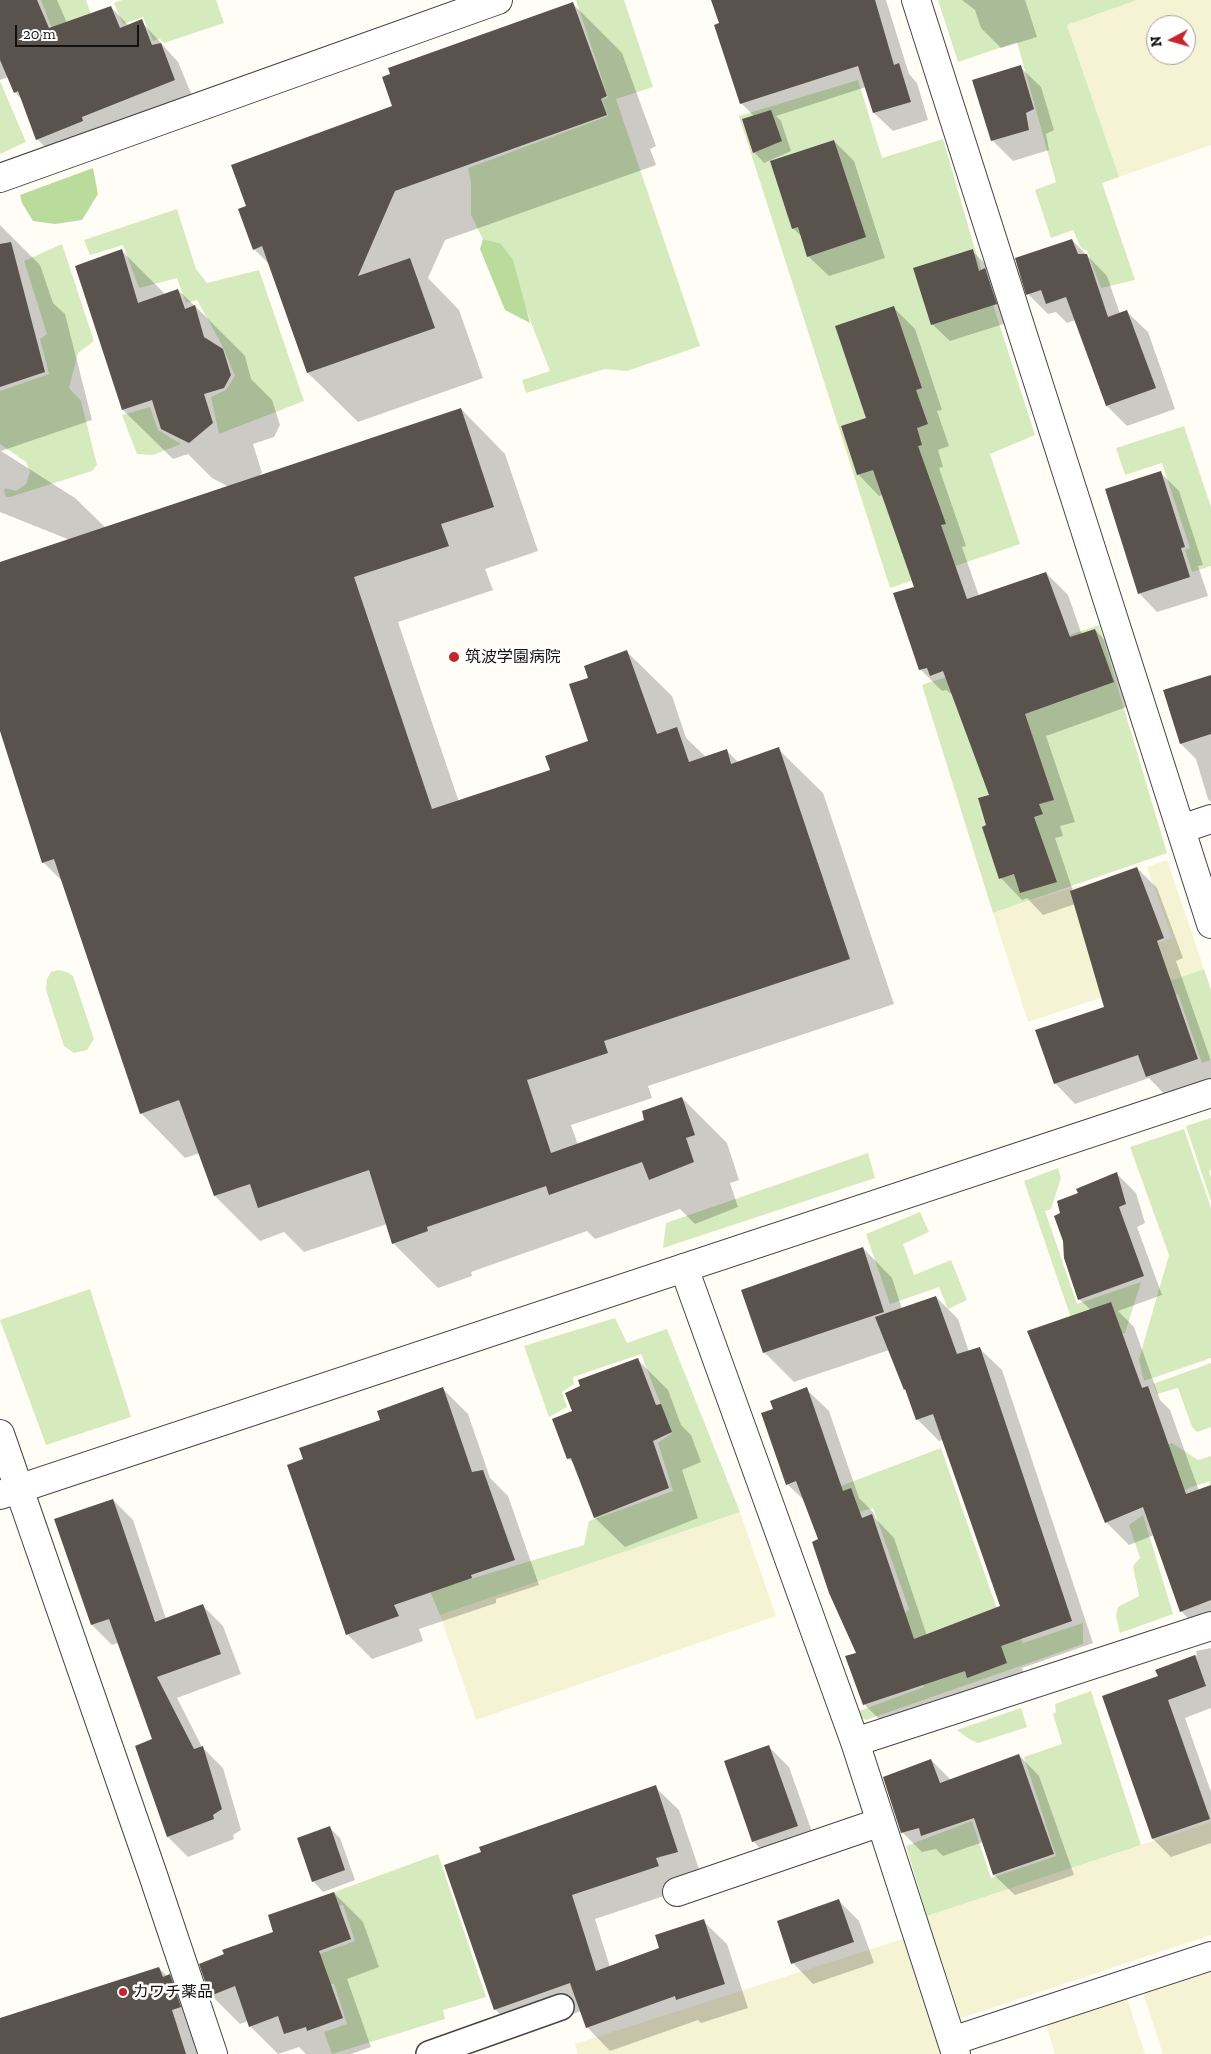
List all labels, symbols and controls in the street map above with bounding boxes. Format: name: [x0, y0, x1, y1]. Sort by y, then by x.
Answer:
scale bar: [18, 15, 141, 47]
north arrow: [1146, 15, 1196, 65]
text: 20 m: [23, 25, 56, 43]
text: N: [1148, 35, 1166, 48]
place label: 筑波学園病院: [465, 647, 561, 667]
marker: 筑波学園病院: [447, 650, 461, 664]
place label: カワチ薬品: [133, 1982, 213, 2002]
marker: カワチ薬品: [117, 1986, 129, 1998]

